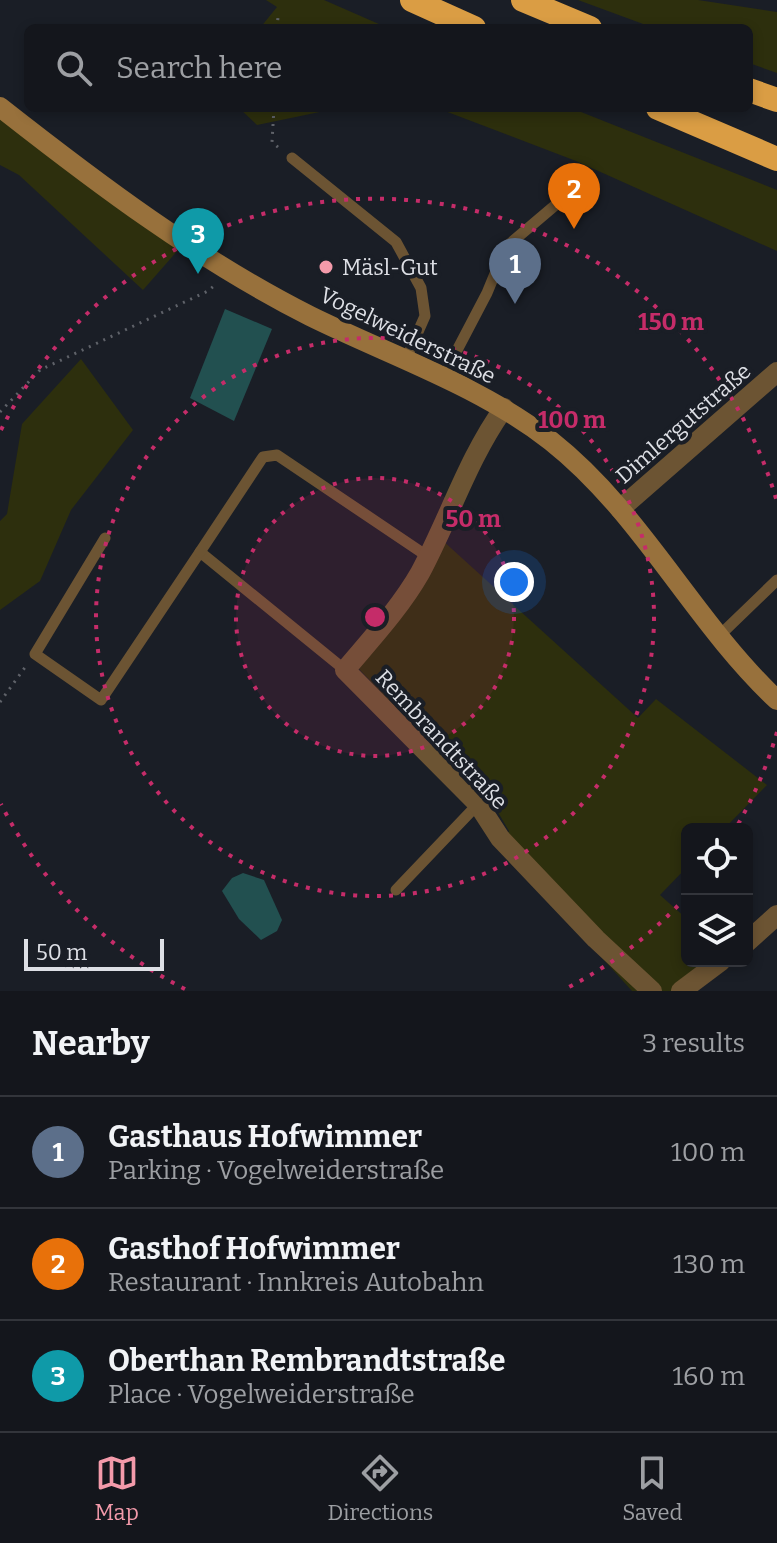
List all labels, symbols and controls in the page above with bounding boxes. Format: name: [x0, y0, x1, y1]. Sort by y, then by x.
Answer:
search box: [24, 24, 753, 112]
icon: search: [52, 46, 96, 90]
text: Search here: [116, 50, 283, 86]
pin: 2: [548, 163, 600, 229]
pin: 3: [172, 208, 224, 274]
pin: 1: [489, 238, 541, 304]
place label: Mäsl-Gut: [342, 254, 438, 281]
marker: Mäsl-Gut: [317, 258, 335, 276]
street label: Vogelweiderstraße: [315, 281, 500, 390]
text: 150 m: [638, 308, 704, 336]
street label: Dimlergutstraße: [610, 357, 756, 489]
text: 100 m: [538, 406, 606, 434]
text: 50 m: [445, 505, 501, 533]
your location: [494, 562, 534, 602]
centre of rings: [361, 603, 389, 631]
street label: Rembrandtstraße: [370, 664, 513, 815]
map controls: [681, 823, 753, 967]
button: locate: [681, 823, 753, 895]
button: layers: [681, 895, 753, 967]
scale bar: [24, 935, 164, 971]
text: 50 m: [36, 939, 87, 966]
text: Nearby: [32, 1023, 150, 1064]
text: 3 results: [642, 1028, 745, 1059]
text: Gasthaus Hofwimmer: [108, 1119, 422, 1155]
text: 1: [52, 1137, 64, 1168]
text: 100 m: [671, 1137, 745, 1168]
text: Parking · Vogelweiderstraße: [108, 1155, 444, 1186]
text: Gasthof Hofwimmer: [108, 1231, 400, 1267]
text: 2: [51, 1249, 65, 1280]
text: 130 m: [673, 1249, 745, 1280]
text: Restaurant · Innkreis Autobahn: [108, 1267, 484, 1298]
text: Oberthan Rembrandtstraße: [108, 1343, 506, 1379]
text: 3: [51, 1361, 65, 1392]
text: 160 m: [673, 1361, 745, 1392]
text: Place · Vogelweiderstraße: [108, 1379, 415, 1410]
tab: Map: [94, 1451, 139, 1526]
tab: Directions: [328, 1451, 433, 1526]
tab: Saved: [622, 1451, 683, 1526]

